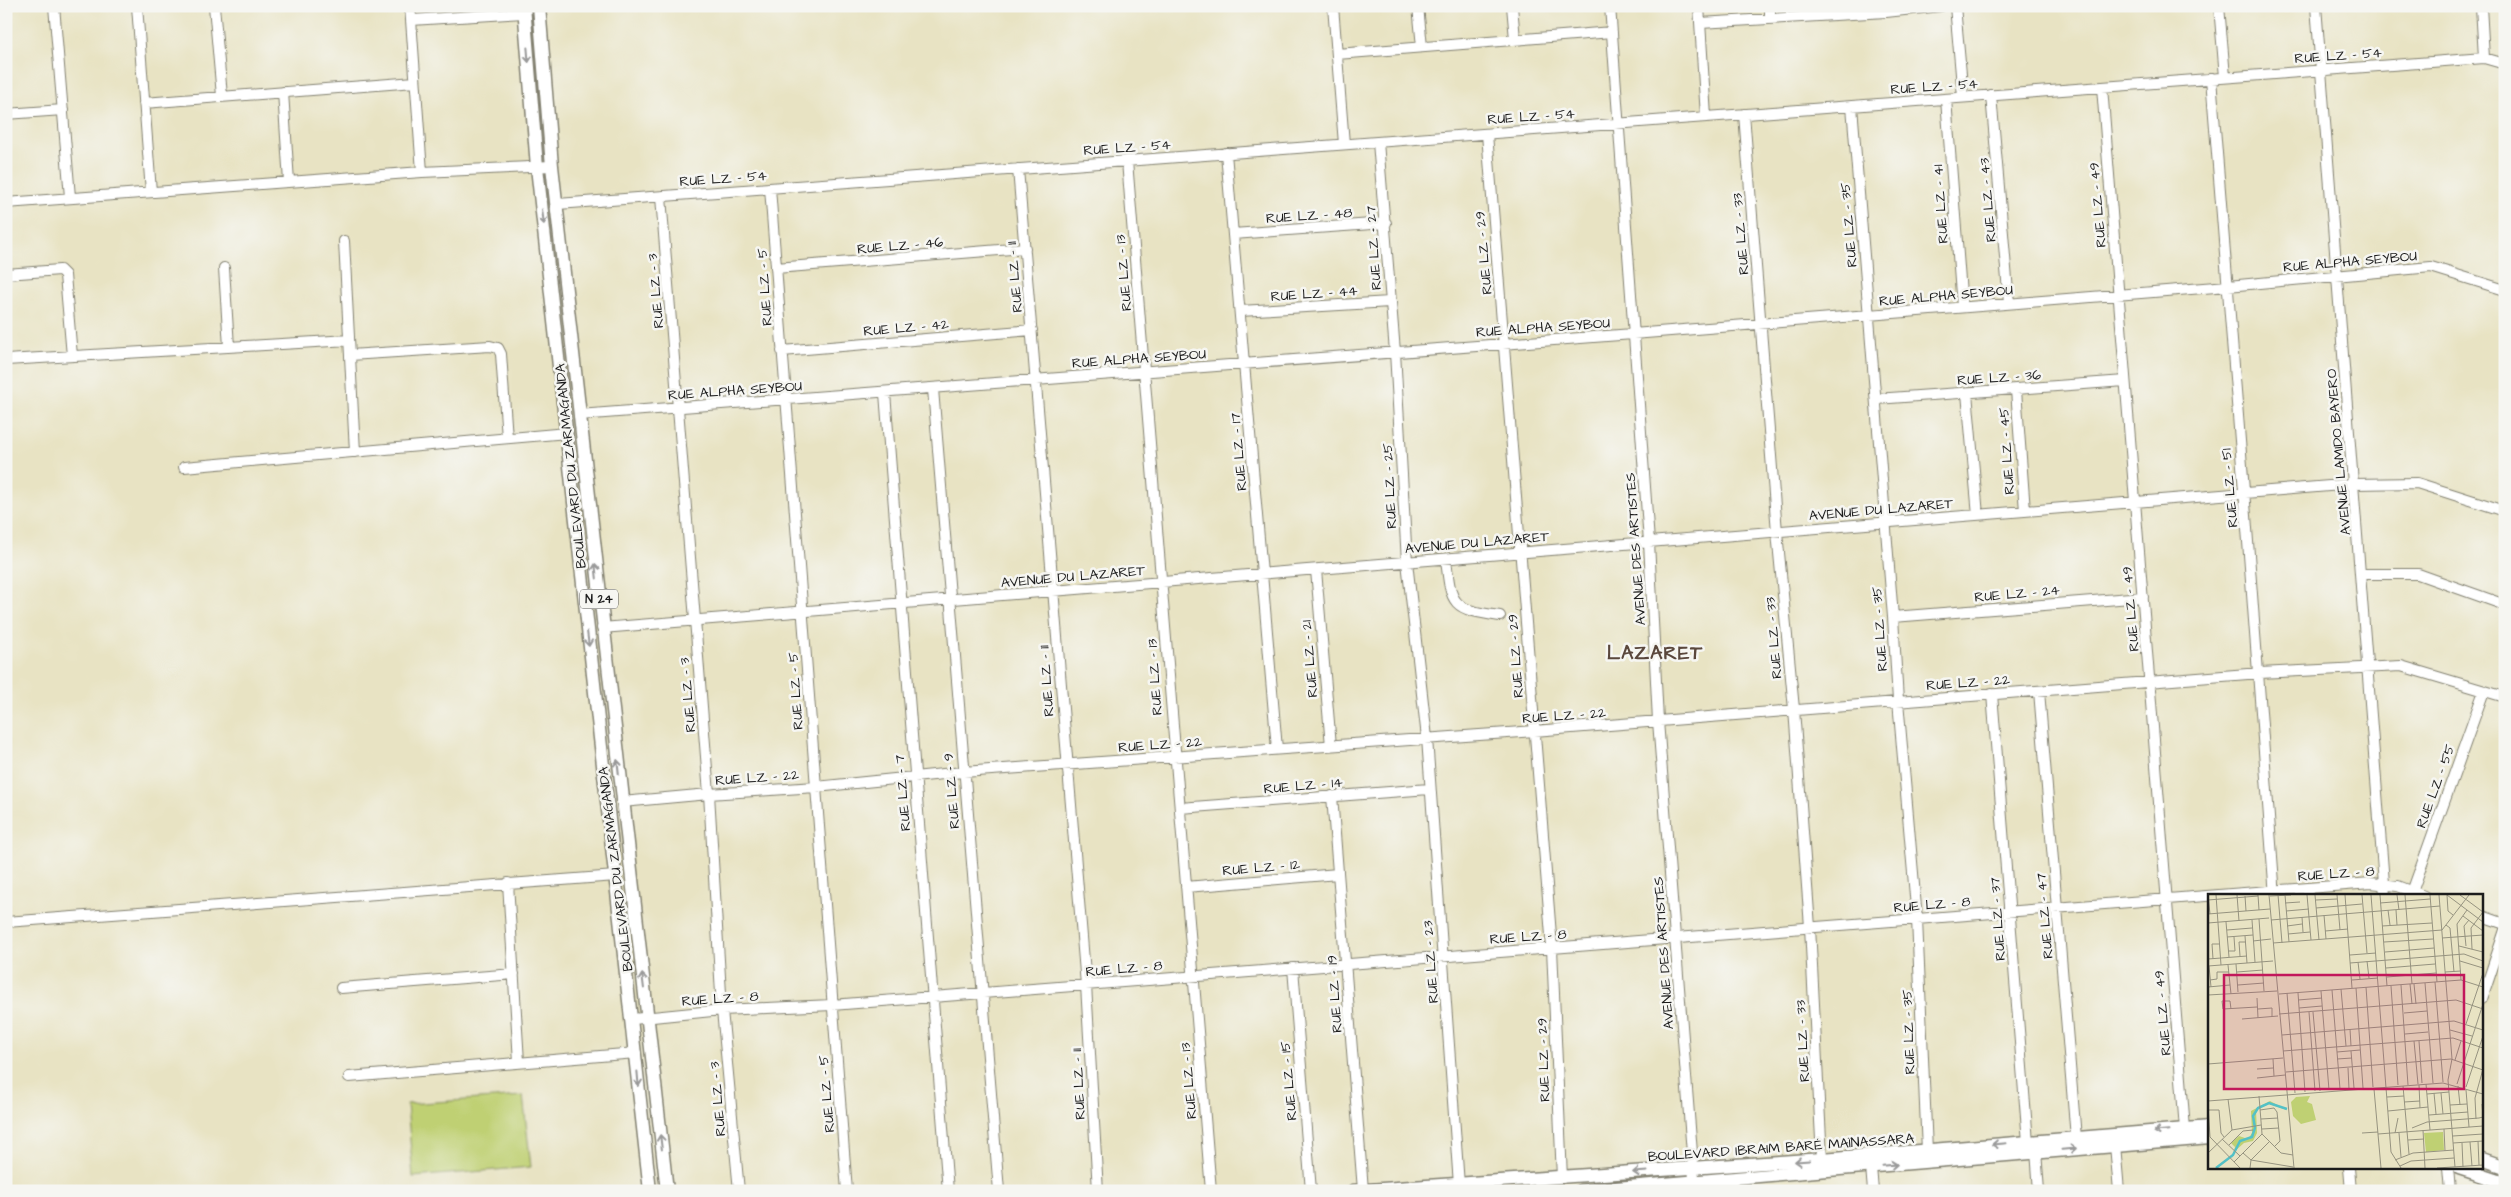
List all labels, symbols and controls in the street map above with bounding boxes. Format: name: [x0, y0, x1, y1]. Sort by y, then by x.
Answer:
street label: RUE LZ - 54: [2294, 43, 2383, 69]
one-way arrow: [523, 47, 533, 63]
street label: RUE LZ - 54: [1890, 74, 1979, 100]
street label: RUE LZ - 54: [1487, 104, 1576, 130]
street label: RUE LZ - 54: [1083, 135, 1172, 161]
street label: RUE LZ - 43: [1974, 157, 2002, 243]
street label: RUE LZ - 49: [2084, 161, 2112, 248]
street label: RUE LZ - 41: [1928, 163, 1954, 244]
street label: RUE LZ - 54: [679, 166, 768, 192]
street label: RUE LZ - 35: [1835, 182, 1863, 268]
street label: RUE LZ - 33: [1727, 192, 1755, 276]
street label: RUE LZ - 48: [1265, 203, 1353, 229]
street label: RUE LZ - 27: [1361, 205, 1387, 291]
one-way arrow: [538, 208, 548, 224]
street label: RUE LZ - 29: [1470, 210, 1498, 296]
street label: RUE LZ - 46: [856, 232, 944, 260]
street label: RUE LZ - 13: [1111, 234, 1137, 312]
street label: RUE LZ - 11: [1002, 240, 1028, 313]
street label: RUE ALPHA SEYBOU: [2282, 246, 2418, 278]
street label: RUE LZ - 5: [752, 247, 778, 326]
street label: RUE LZ - 3: [643, 253, 669, 329]
street label: RUE ALPHA SEYBOU: [1878, 280, 2014, 312]
street label: RUE LZ - 44: [1270, 281, 1359, 307]
street label: RUE ALPHA SEYBOU: [1475, 313, 1611, 343]
street label: RUE LZ - 42: [863, 314, 950, 342]
street label: RUE ALPHA SEYBOU: [1071, 344, 1207, 374]
street label: BOULEVARD DU ZARMAGANDA: [550, 362, 592, 569]
street label: RUE LZ - 36: [1957, 365, 2042, 391]
street label: AVENUE LAMIDO BAYERO: [2322, 368, 2356, 536]
street label: RUE ALPHA SEYBOU: [667, 376, 803, 406]
street label: RUE LZ - 45: [1994, 407, 2020, 495]
street label: RUE LZ - 17: [1226, 412, 1252, 492]
street label: RUE LZ - 25: [1378, 442, 1402, 529]
street label: RUE LZ - 51: [2217, 447, 2243, 528]
street label: AVENUE DES ARTISTES: [1621, 472, 1651, 626]
street label: AVENUE DU LAZARET: [1808, 494, 1954, 526]
street label: AVENUE DU LAZARET: [1404, 527, 1550, 559]
street label: AVENUE DU LAZARET: [1000, 561, 1146, 593]
one-way arrow: [591, 563, 601, 579]
street label: RUE LZ - 49: [2117, 565, 2145, 652]
street label: RUE LZ - 24: [1974, 580, 2061, 608]
street label: RUE LZ - 35: [1867, 586, 1893, 672]
road number: N 24: [580, 590, 618, 608]
street label: RUE LZ - 33: [1760, 596, 1788, 680]
street label: RUE LZ - 29: [1503, 613, 1529, 699]
street label: RUE LZ - 21: [1297, 619, 1323, 699]
one-way arrow: [583, 631, 593, 647]
street label: RUE LZ - 13: [1142, 638, 1168, 716]
district label: LAZARET: [1607, 640, 1703, 667]
street label: RUE LZ - 11: [1035, 644, 1059, 717]
street label: RUE LZ - 5: [783, 651, 809, 730]
street label: RUE LZ - 3: [675, 657, 701, 733]
street label: RUE LZ - 22: [1925, 670, 2011, 696]
street label: RUE LZ - 22: [1521, 703, 1607, 729]
street label: RUE LZ - 22: [1117, 732, 1203, 758]
street label: RUE LZ - 55: [2412, 742, 2460, 831]
street label: RUE LZ - 9: [939, 752, 965, 830]
street label: RUE LZ - 7: [890, 754, 916, 832]
one-way arrow: [613, 760, 623, 776]
street label: BOULEVARD DU ZARMAGANDA: [594, 765, 638, 972]
street label: RUE LZ - 22: [714, 765, 800, 791]
street label: RUE LZ - 14: [1263, 773, 1344, 799]
street label: RUE LZ - 12: [1221, 855, 1301, 881]
street label: RUE LZ - 8: [2297, 861, 2375, 887]
street label: RUE LZ - 47: [2031, 872, 2059, 960]
street label: AVENUE DES ARTISTES: [1649, 876, 1679, 1030]
street label: RUE LZ - 37: [1985, 876, 2011, 961]
street label: RUE LZ - 8: [1893, 892, 1971, 918]
inset map: [2208, 894, 2484, 1170]
street label: RUE LZ - 23: [1418, 920, 1444, 1004]
street label: RUE LZ - 8: [1489, 924, 1567, 950]
street label: RUE LZ - 19: [1322, 954, 1348, 1033]
street label: RUE LZ - 8: [1085, 956, 1163, 982]
street label: RUE LZ - 49: [2149, 969, 2177, 1056]
one-way arrow: [638, 973, 648, 989]
street label: RUE LZ - 8: [681, 986, 759, 1012]
street label: RUE LZ - 35: [1898, 989, 1920, 1075]
street label: RUE LZ - 33: [1791, 999, 1815, 1083]
street label: RUE LZ - 29: [1533, 1018, 1555, 1102]
street label: RUE LZ - 15: [1276, 1040, 1302, 1121]
street label: RUE LZ - 13: [1176, 1042, 1202, 1120]
street label: RUE LZ - 11: [1067, 1047, 1091, 1120]
street label: RUE LZ - 5: [814, 1054, 840, 1134]
street label: RUE LZ - 3: [705, 1061, 731, 1137]
one-way arrow: [633, 1071, 643, 1087]
one-way arrow: [2153, 1126, 2169, 1136]
street label: BOULEVARD IBRAIM BARÉ MAÏNASSARA: [1647, 1129, 1915, 1167]
one-way arrow: [656, 1135, 666, 1151]
one-way arrow: [1992, 1140, 2008, 1149]
one-way arrow: [2061, 1144, 2077, 1153]
one-way arrow: [1795, 1156, 1811, 1165]
one-way arrow: [1882, 1160, 1898, 1170]
one-way arrow: [1633, 1168, 1649, 1177]

